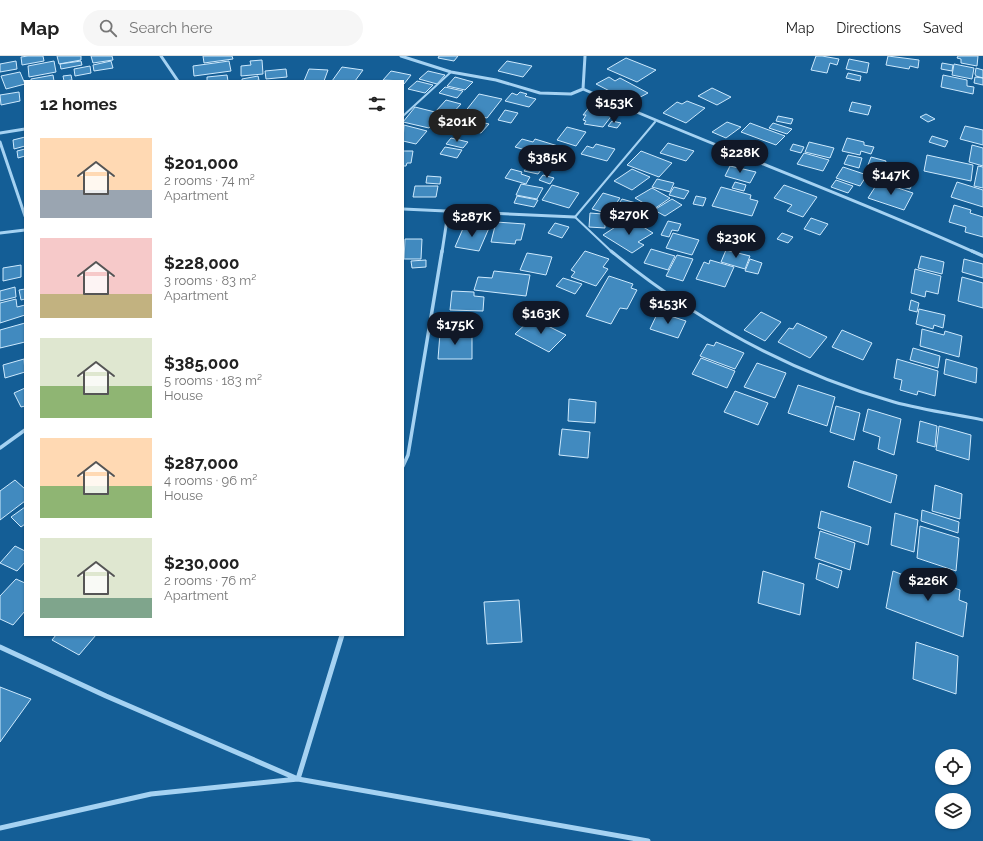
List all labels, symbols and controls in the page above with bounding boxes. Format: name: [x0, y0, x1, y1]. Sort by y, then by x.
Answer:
search box: [83, 10, 363, 46]
text: Map: [20, 17, 59, 39]
icon: search: [97, 17, 119, 39]
text: Search here: [129, 19, 213, 37]
text: Map: [786, 20, 814, 36]
text: Directions: [836, 20, 901, 36]
text: Saved: [923, 20, 963, 36]
pin: $153K: [586, 90, 642, 124]
icon: filters: [366, 93, 388, 115]
text: 12 homes: [40, 94, 117, 114]
text: $153K: [595, 95, 633, 110]
pin: $201K: [429, 109, 485, 143]
text: $201K: [438, 114, 476, 129]
pin: $228K: [712, 140, 768, 174]
pin: $385K: [519, 145, 575, 179]
text: $228K: [720, 145, 760, 160]
text: $385K: [527, 150, 567, 165]
text: $201,000: [164, 153, 238, 173]
icon: home: [72, 154, 120, 202]
pin: $147K: [863, 162, 919, 196]
text: $147K: [872, 167, 910, 182]
text: 2 rooms · 74 m²: [164, 173, 255, 188]
text: Apartment: [164, 188, 228, 203]
pin: $270K: [601, 202, 657, 236]
pin: $287K: [444, 204, 500, 238]
text: $270K: [609, 207, 649, 222]
text: $287K: [452, 209, 492, 224]
pin: $230K: [708, 225, 764, 259]
text: $230K: [716, 230, 756, 245]
text: $228,000: [164, 253, 239, 273]
icon: home: [72, 254, 120, 302]
text: 3 rooms · 83 m²: [164, 273, 256, 288]
text: Apartment: [164, 288, 228, 303]
pin: $153K: [640, 291, 696, 325]
text: $153K: [649, 296, 687, 311]
pin: $163K: [513, 301, 569, 335]
text: $163K: [522, 306, 560, 321]
pin: $175K: [427, 312, 483, 346]
text: $175K: [436, 317, 474, 332]
text: $385,000: [164, 353, 239, 373]
icon: home: [72, 354, 120, 402]
text: 5 rooms · 183 m²: [164, 373, 262, 388]
text: House: [164, 388, 203, 403]
text: $287,000: [164, 453, 239, 473]
icon: home: [72, 454, 120, 502]
text: 4 rooms · 96 m²: [164, 473, 257, 488]
text: House: [164, 488, 203, 503]
text: $230,000: [164, 553, 240, 573]
icon: home: [72, 554, 120, 602]
pin: $226K: [900, 568, 956, 602]
text: 2 rooms · 76 m²: [164, 573, 256, 588]
text: $226K: [908, 573, 948, 588]
text: Apartment: [164, 588, 228, 603]
map controls: [935, 749, 971, 829]
button: locate: [935, 749, 971, 785]
button: layers: [935, 793, 971, 829]

